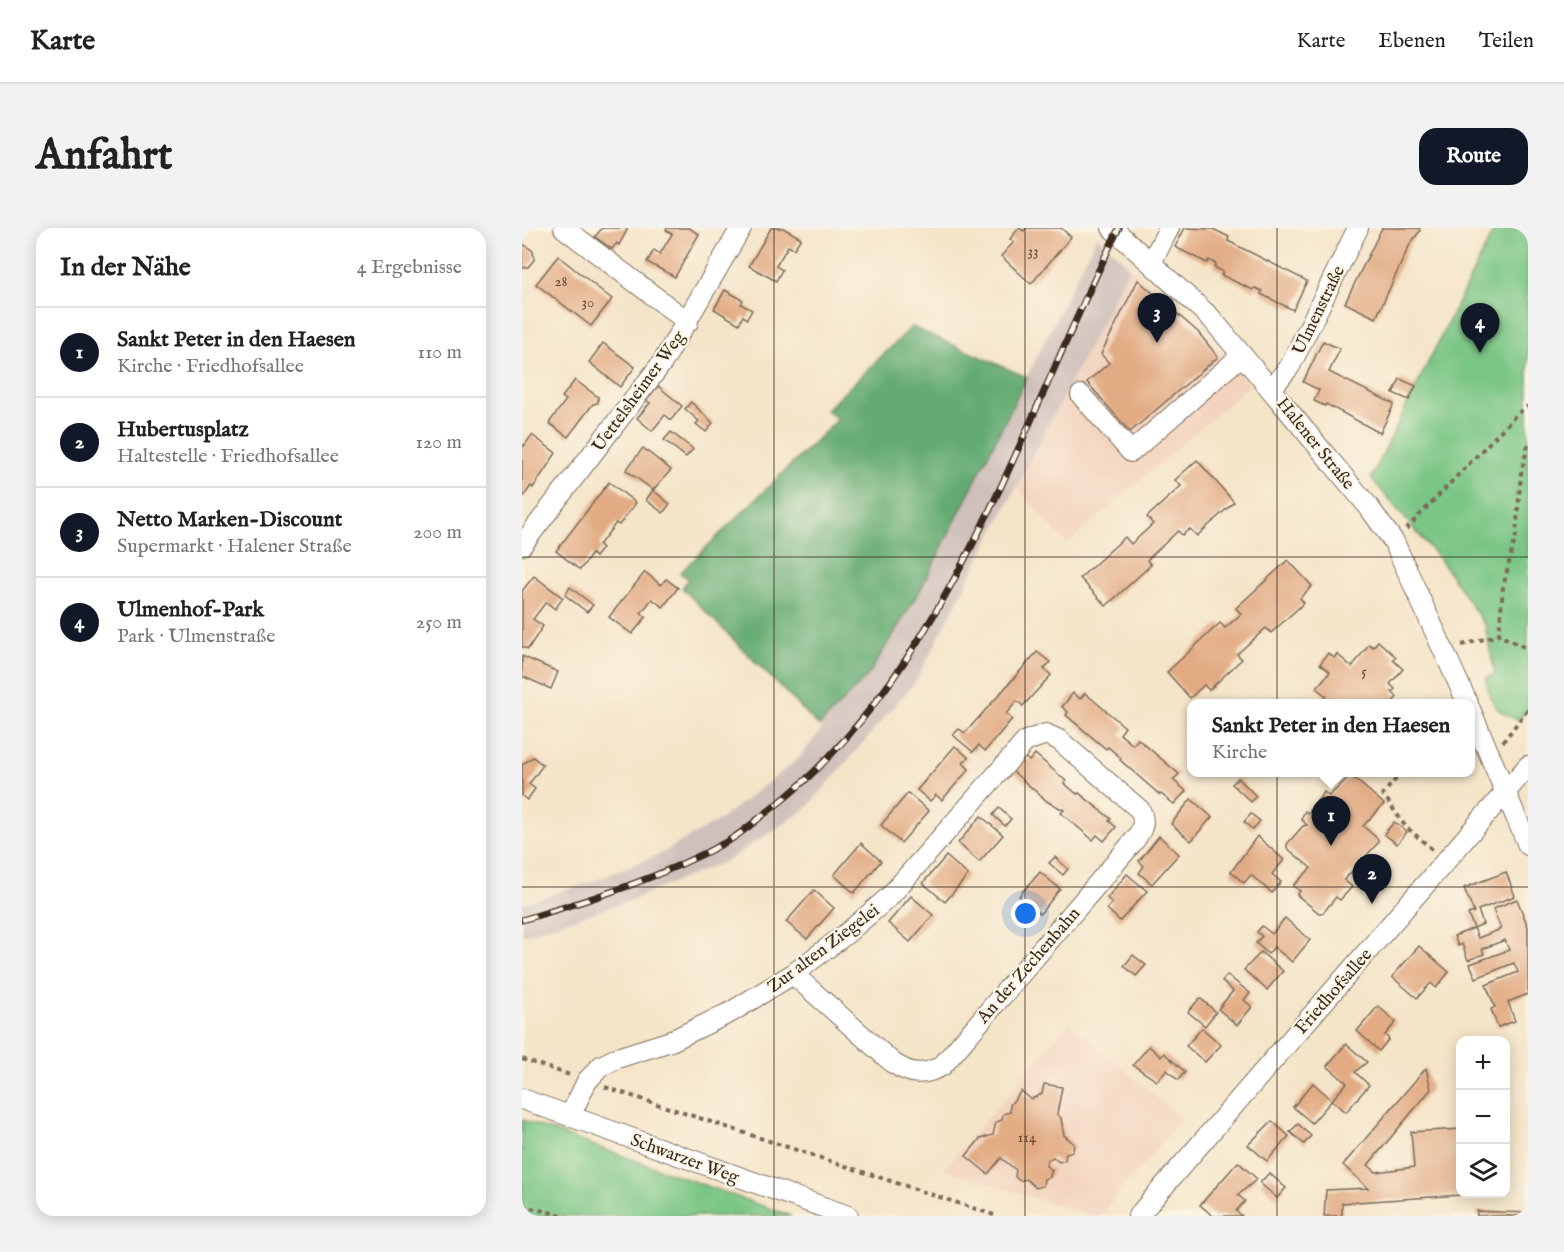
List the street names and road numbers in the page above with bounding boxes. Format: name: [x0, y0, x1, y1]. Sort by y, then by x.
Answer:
street label: Ulmenstraße: [1288, 262, 1351, 359]
street label: Uettelsheimer Weg: [587, 327, 691, 457]
street label: Halener Straße: [1271, 393, 1359, 495]
street label: Zur alten Ziegelei: [763, 899, 885, 999]
street label: An der Zechenbahn: [972, 903, 1086, 1030]
street label: Friedhofsallee: [1291, 944, 1378, 1040]
street label: Schwarzer Weg: [627, 1129, 742, 1190]

